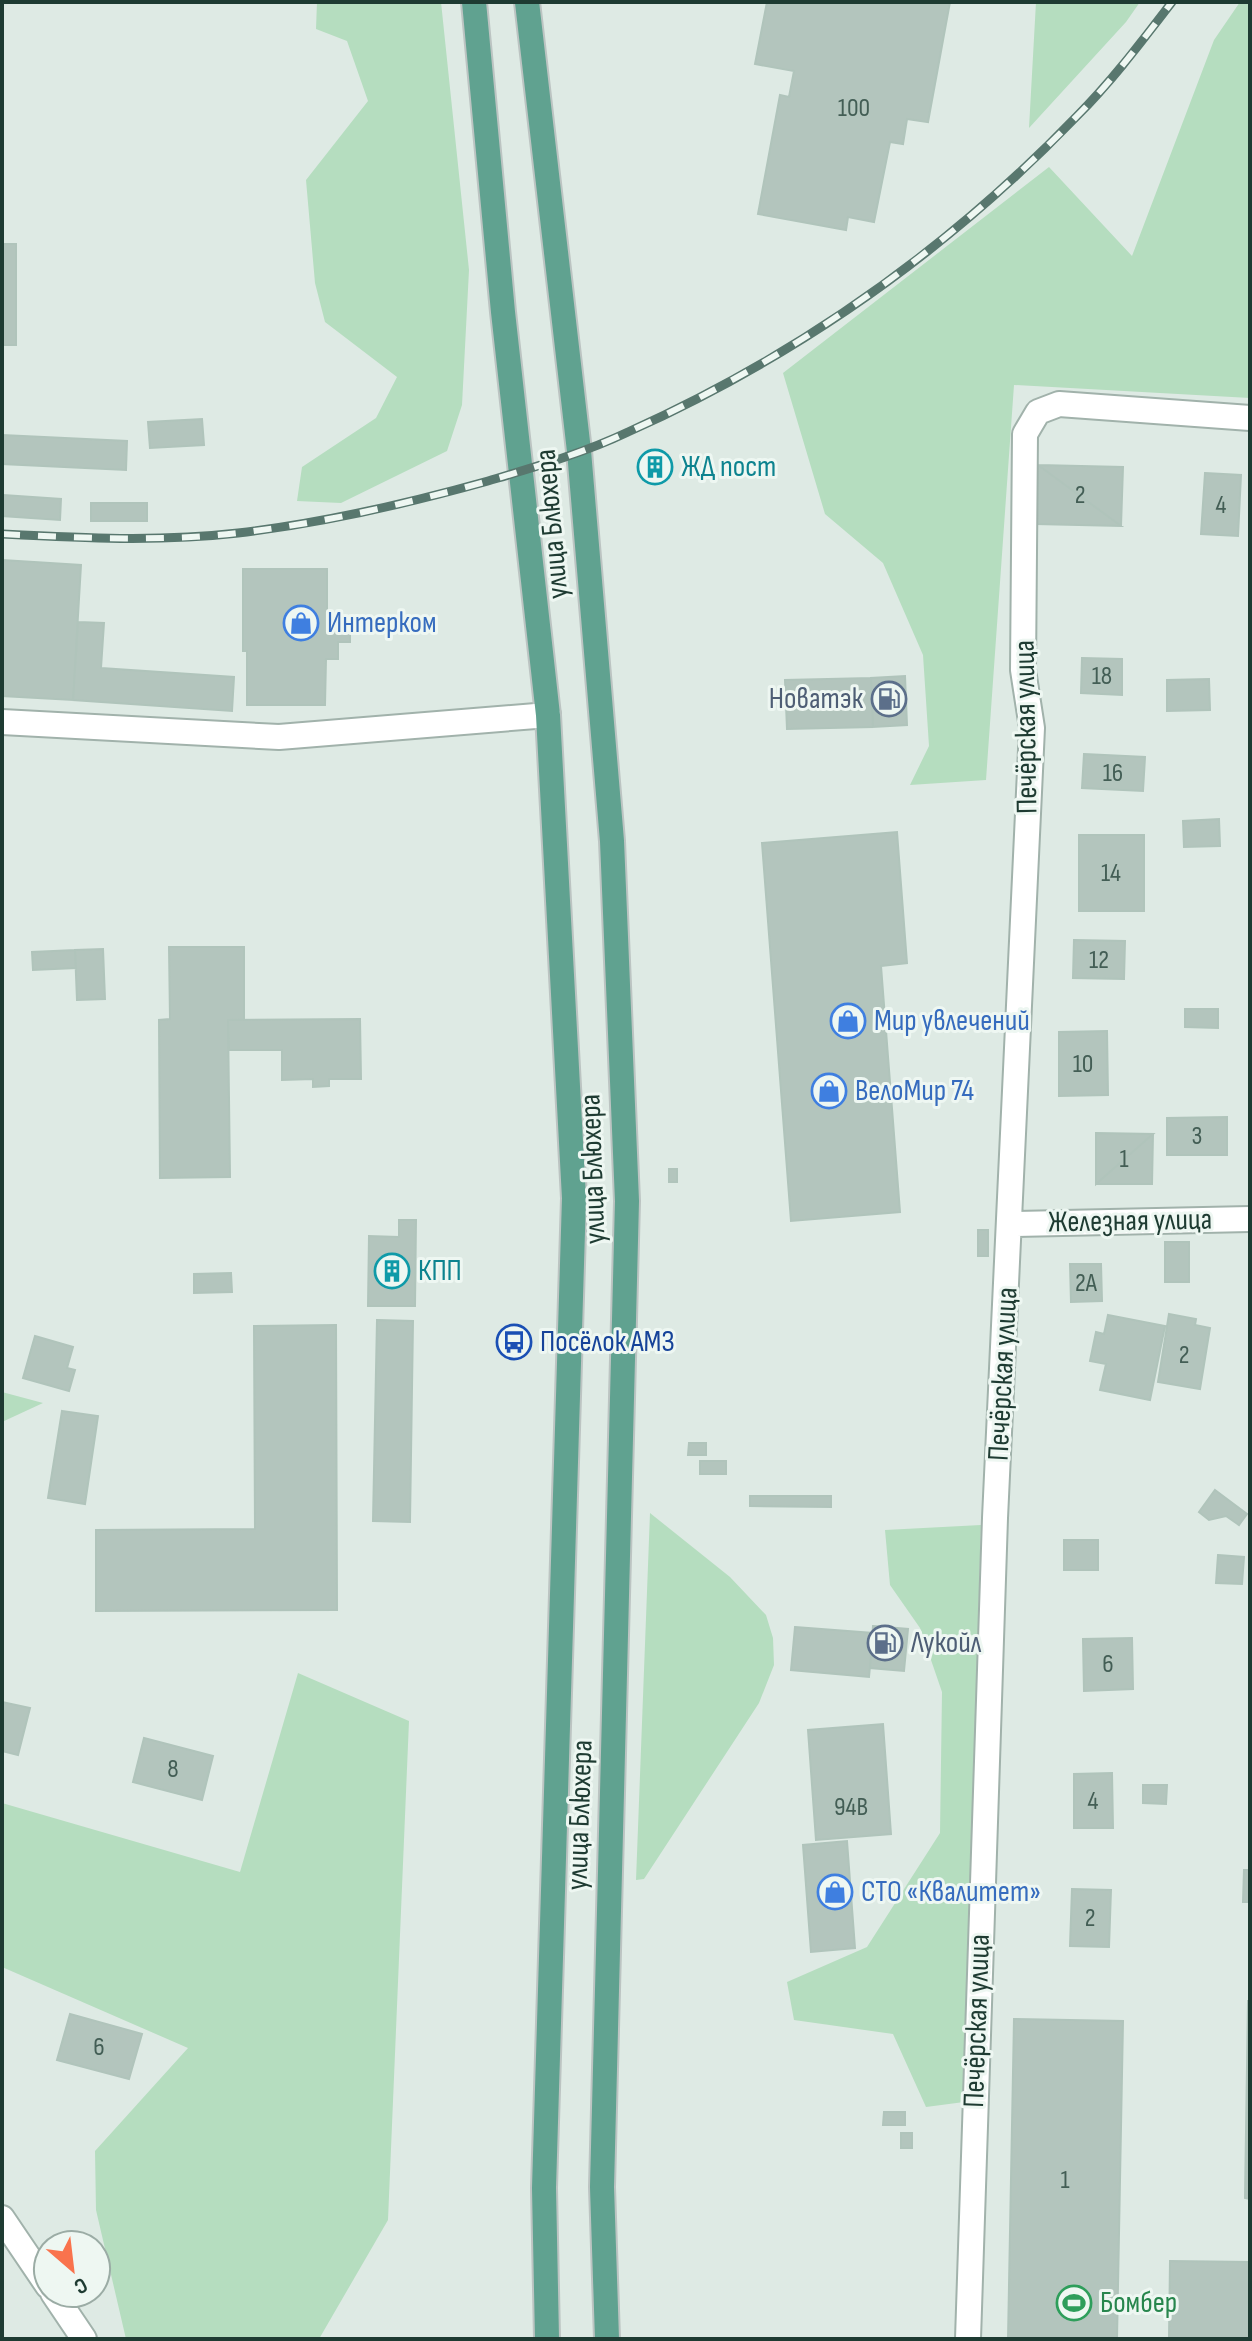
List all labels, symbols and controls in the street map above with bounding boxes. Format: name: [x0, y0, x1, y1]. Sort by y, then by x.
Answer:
house number: 100: [838, 93, 870, 124]
street label: улица Блюхера: [528, 448, 576, 600]
building icon: ЖД пост: [636, 448, 674, 486]
place label: ЖД пост: [681, 449, 776, 485]
house number: 2: [1075, 480, 1085, 511]
house number: 4: [1216, 490, 1227, 521]
shop icon: Интерком: [282, 604, 320, 642]
place label: Интерком: [327, 605, 437, 641]
street label: Печёрская улица: [1006, 640, 1046, 814]
house number: 18: [1092, 661, 1112, 692]
fuel station icon: Новатэк: [870, 680, 908, 718]
place label: Новатэк: [769, 681, 864, 717]
house number: 16: [1103, 758, 1123, 789]
house number: 14: [1101, 858, 1121, 889]
house number: 12: [1089, 945, 1109, 976]
shop icon: Мир увлечений: [829, 1002, 867, 1040]
place label: Мир увлечений: [874, 1003, 1030, 1039]
house number: 10: [1073, 1049, 1093, 1080]
shop icon: ВелоМир 74: [810, 1072, 848, 1110]
place label: ВелоМир 74: [855, 1073, 974, 1109]
street label: улица Блюхера: [572, 1093, 614, 1245]
house number: 3: [1192, 1121, 1202, 1152]
house number: 1: [1119, 1144, 1129, 1175]
street label: Железная улица: [1048, 1202, 1212, 1240]
building icon: КПП: [373, 1252, 411, 1290]
place label: КПП: [418, 1253, 462, 1289]
house number: 2А: [1075, 1268, 1098, 1299]
street label: Печёрская улица: [980, 1286, 1026, 1462]
bus stop icon: Посёлок АМЗ: [495, 1323, 533, 1361]
place label: Посёлок АМЗ: [540, 1324, 675, 1360]
house number: 2: [1179, 1340, 1189, 1371]
fuel station icon: Лукойл: [866, 1624, 904, 1662]
place label: Лукойл: [910, 1625, 982, 1661]
house number: 6: [1102, 1649, 1114, 1680]
street label: улица Блюхера: [559, 1739, 601, 1891]
house number: 8: [167, 1754, 179, 1785]
house number: 4: [1088, 1786, 1099, 1817]
house number: 94В: [834, 1792, 868, 1823]
shop icon: СТО «Квалитет»: [816, 1873, 854, 1911]
place label: СТО «Квалитет»: [861, 1874, 1041, 1910]
house number: 2: [1085, 1903, 1095, 1934]
street label: Печёрская улица: [956, 1934, 998, 2108]
house number: 6: [93, 2032, 105, 2063]
house number: 1: [1060, 2165, 1070, 2196]
north arrow: [32, 2229, 112, 2309]
text: С: [69, 2271, 92, 2300]
sports icon: Бомбер: [1055, 2284, 1093, 2322]
place label: Бомбер: [1100, 2285, 1177, 2321]

